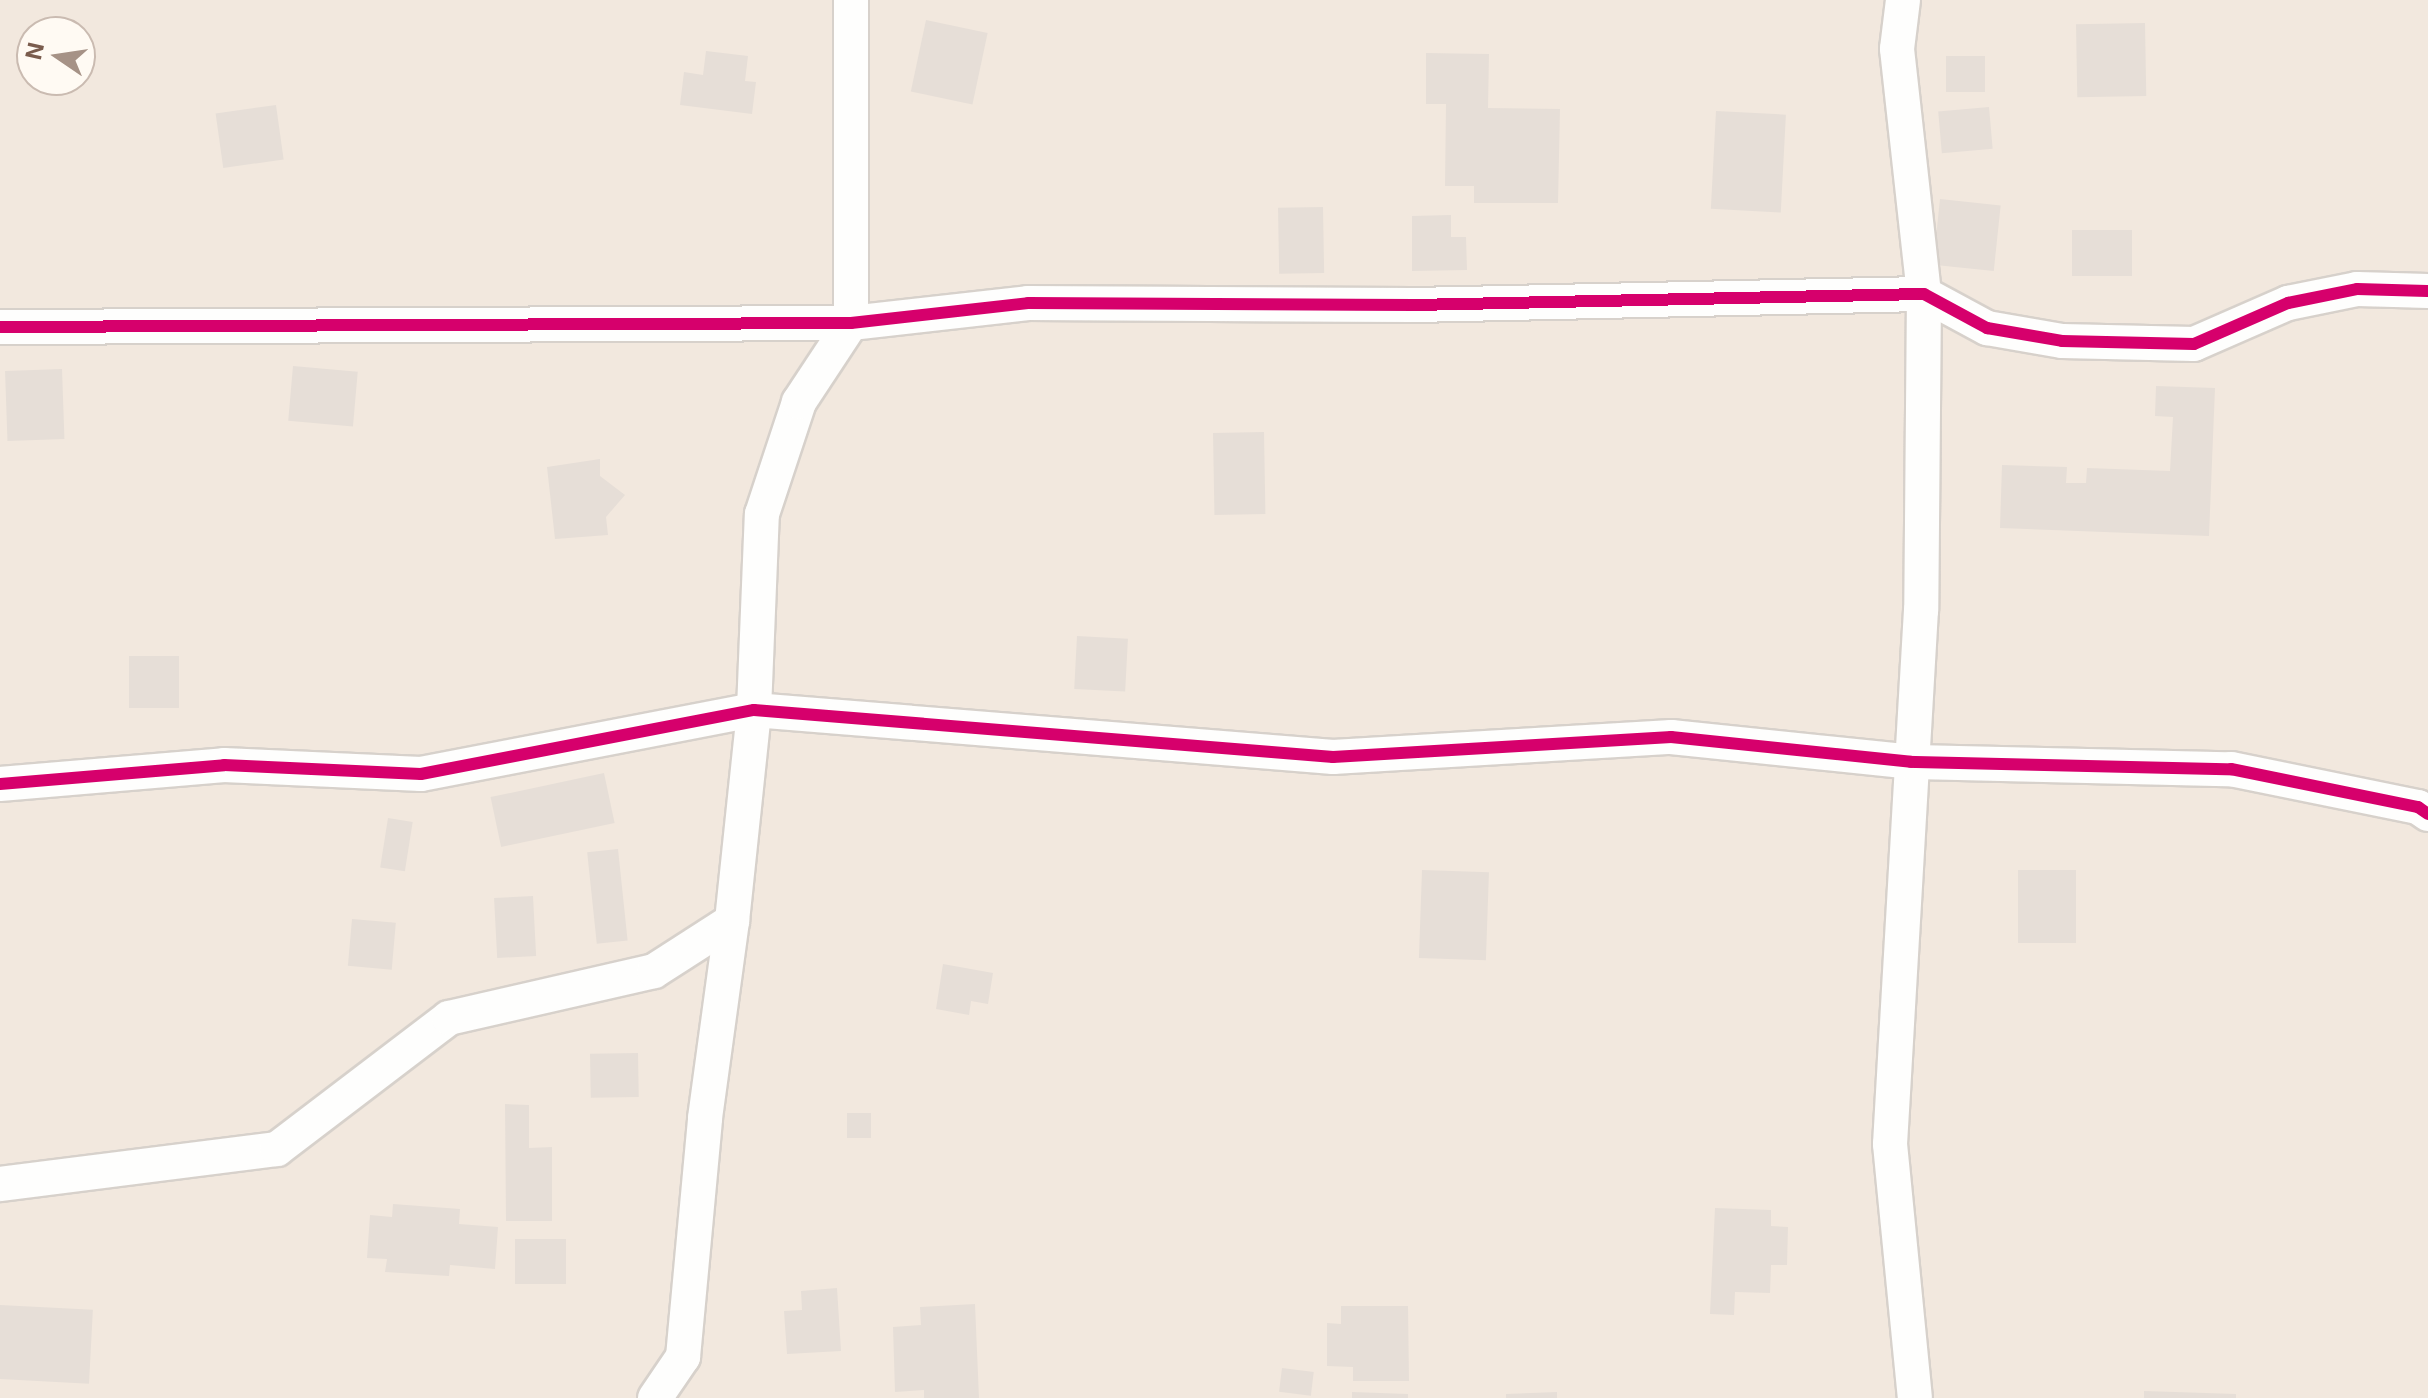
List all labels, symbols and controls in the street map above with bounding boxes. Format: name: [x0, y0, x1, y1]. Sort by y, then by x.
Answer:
north arrow: [16, 16, 96, 96]
text: N: [20, 40, 49, 62]

